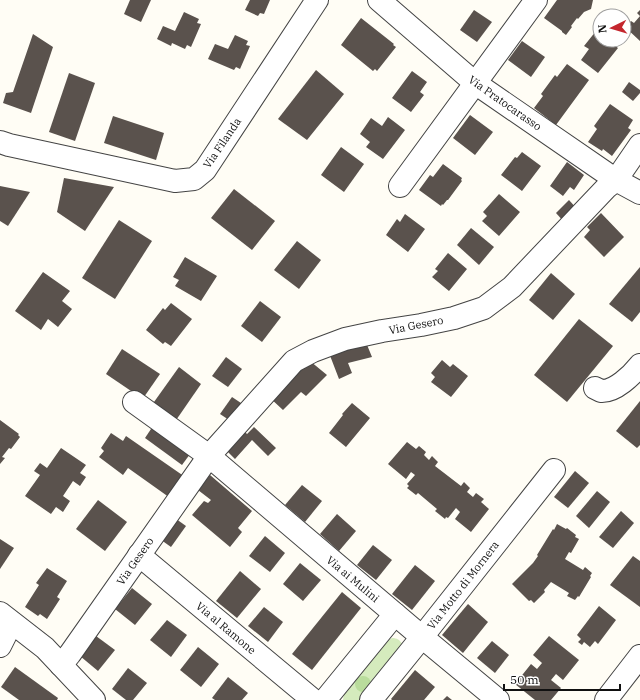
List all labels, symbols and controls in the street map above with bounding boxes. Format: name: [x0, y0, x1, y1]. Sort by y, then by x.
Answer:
north arrow: [592, 8, 632, 48]
text: N: [595, 24, 609, 34]
street label: Via Pratocarasso: [466, 73, 544, 133]
street label: Via Filanda: [200, 115, 244, 171]
street label: Via Gesero: [388, 313, 444, 337]
street label: Via Gesero: [113, 534, 157, 588]
street label: Via Motto di Mornera: [424, 538, 502, 632]
street label: Via ai Mulini: [324, 553, 383, 606]
street label: Via al Ramone: [193, 599, 259, 657]
scale bar: [504, 666, 620, 692]
text: 50 m: [510, 672, 539, 687]

